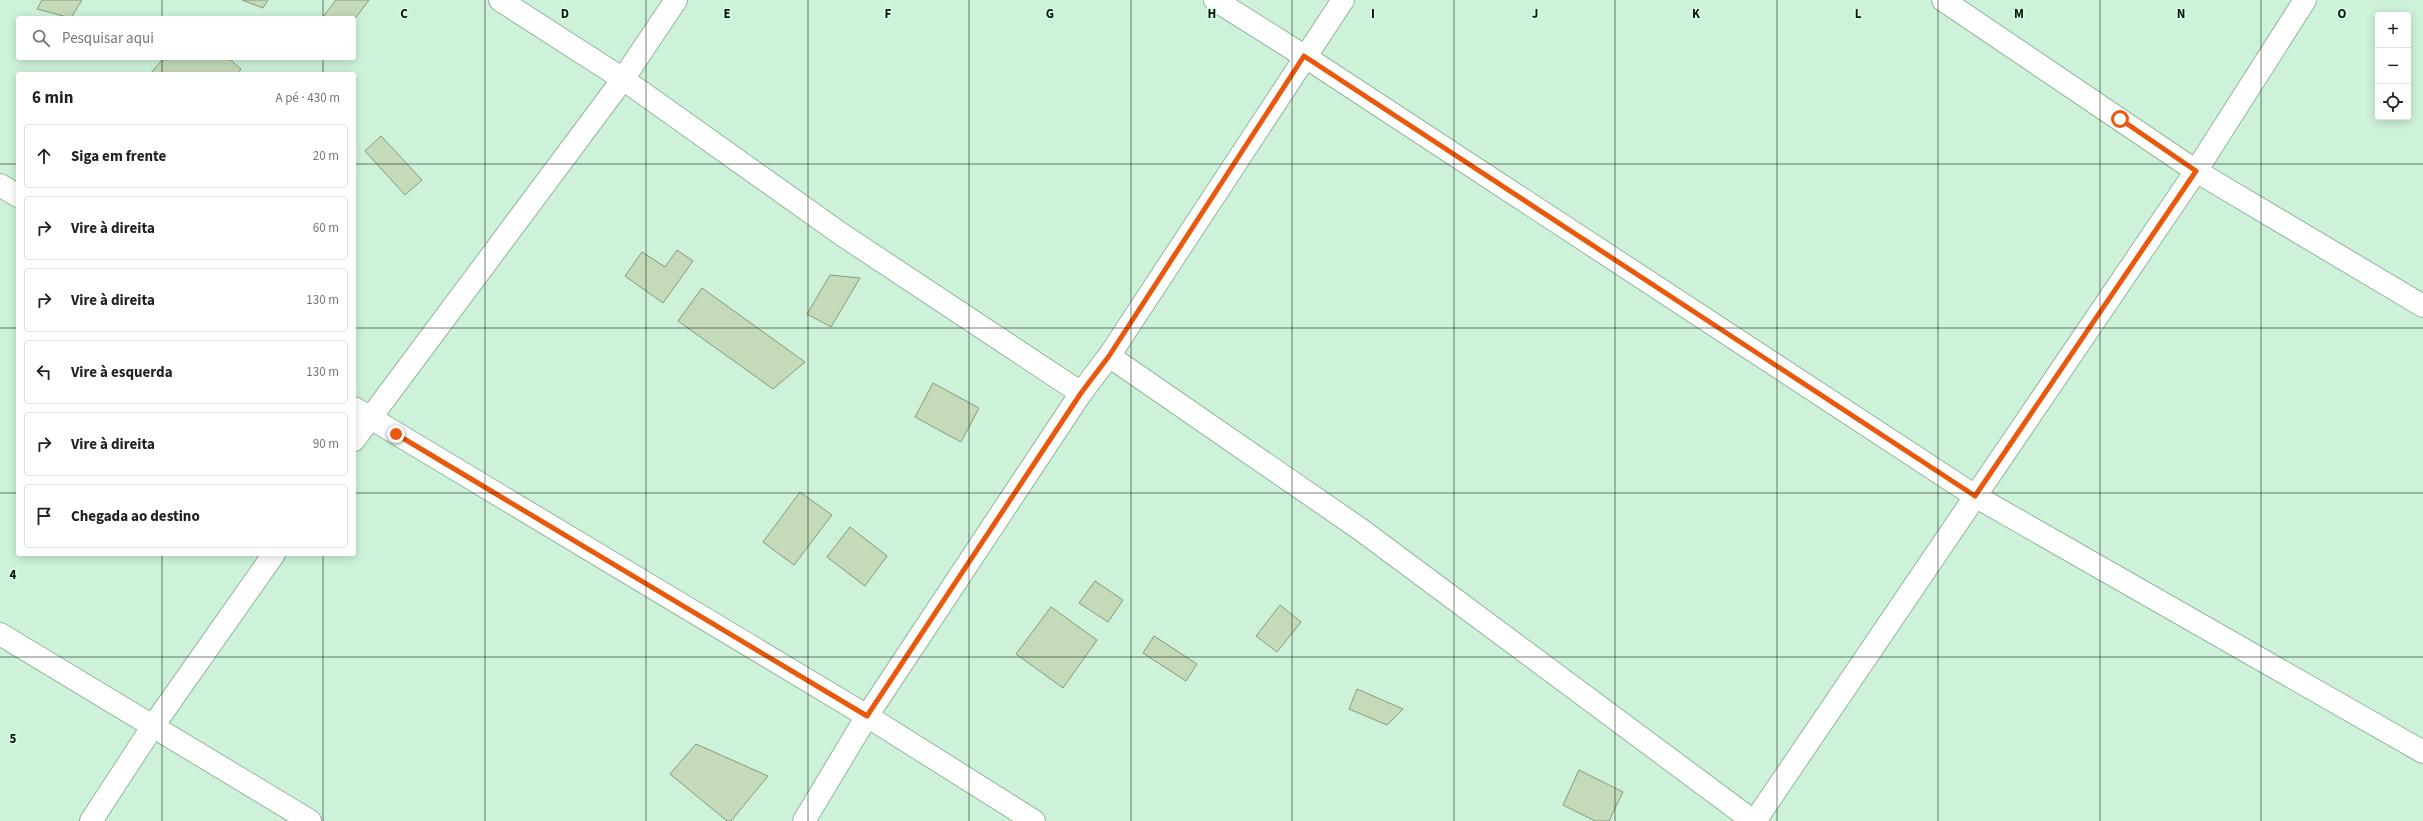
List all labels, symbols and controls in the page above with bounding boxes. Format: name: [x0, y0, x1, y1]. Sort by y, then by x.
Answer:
text: C: [400, 5, 408, 23]
text: D: [561, 5, 569, 23]
text: E: [723, 5, 731, 23]
text: F: [885, 5, 892, 23]
text: G: [1046, 5, 1054, 23]
text: H: [1208, 5, 1216, 23]
text: I: [1371, 5, 1375, 23]
text: J: [1532, 5, 1538, 23]
text: K: [1692, 5, 1701, 23]
text: L: [1855, 5, 1862, 23]
text: M: [2014, 5, 2024, 23]
text: N: [2177, 5, 2185, 23]
text: O: [2338, 5, 2347, 23]
map controls: [2375, 12, 2411, 120]
button: +: [2375, 12, 2411, 48]
search box: [16, 16, 356, 60]
icon: search: [30, 27, 52, 49]
text: Pesquisar aqui: [62, 28, 154, 49]
button: −: [2375, 48, 2411, 84]
button: locate: [2375, 84, 2411, 120]
text: 6 min: [32, 86, 73, 110]
text: A pé · 430 m: [275, 89, 340, 107]
route start: [2111, 110, 2129, 128]
icon: ahead: [33, 145, 55, 167]
text: Siga em frente: [71, 146, 166, 167]
text: 20 m: [313, 147, 339, 165]
icon: right: [33, 217, 55, 239]
text: Vire à direita: [71, 218, 155, 239]
text: 60 m: [313, 219, 339, 237]
icon: right: [33, 289, 55, 311]
text: Vire à direita: [71, 290, 155, 311]
text: 130 m: [306, 291, 339, 309]
icon: left: [33, 361, 55, 383]
text: Vire à esquerda: [71, 362, 173, 383]
text: 130 m: [306, 363, 339, 381]
route end: [387, 425, 405, 443]
icon: right: [33, 433, 55, 455]
text: Vire à direita: [71, 434, 155, 455]
text: 90 m: [313, 435, 339, 453]
icon: arrive: [33, 505, 55, 527]
text: Chegada ao destino: [71, 506, 200, 527]
text: 4: [10, 566, 17, 584]
text: 5: [10, 730, 17, 748]

